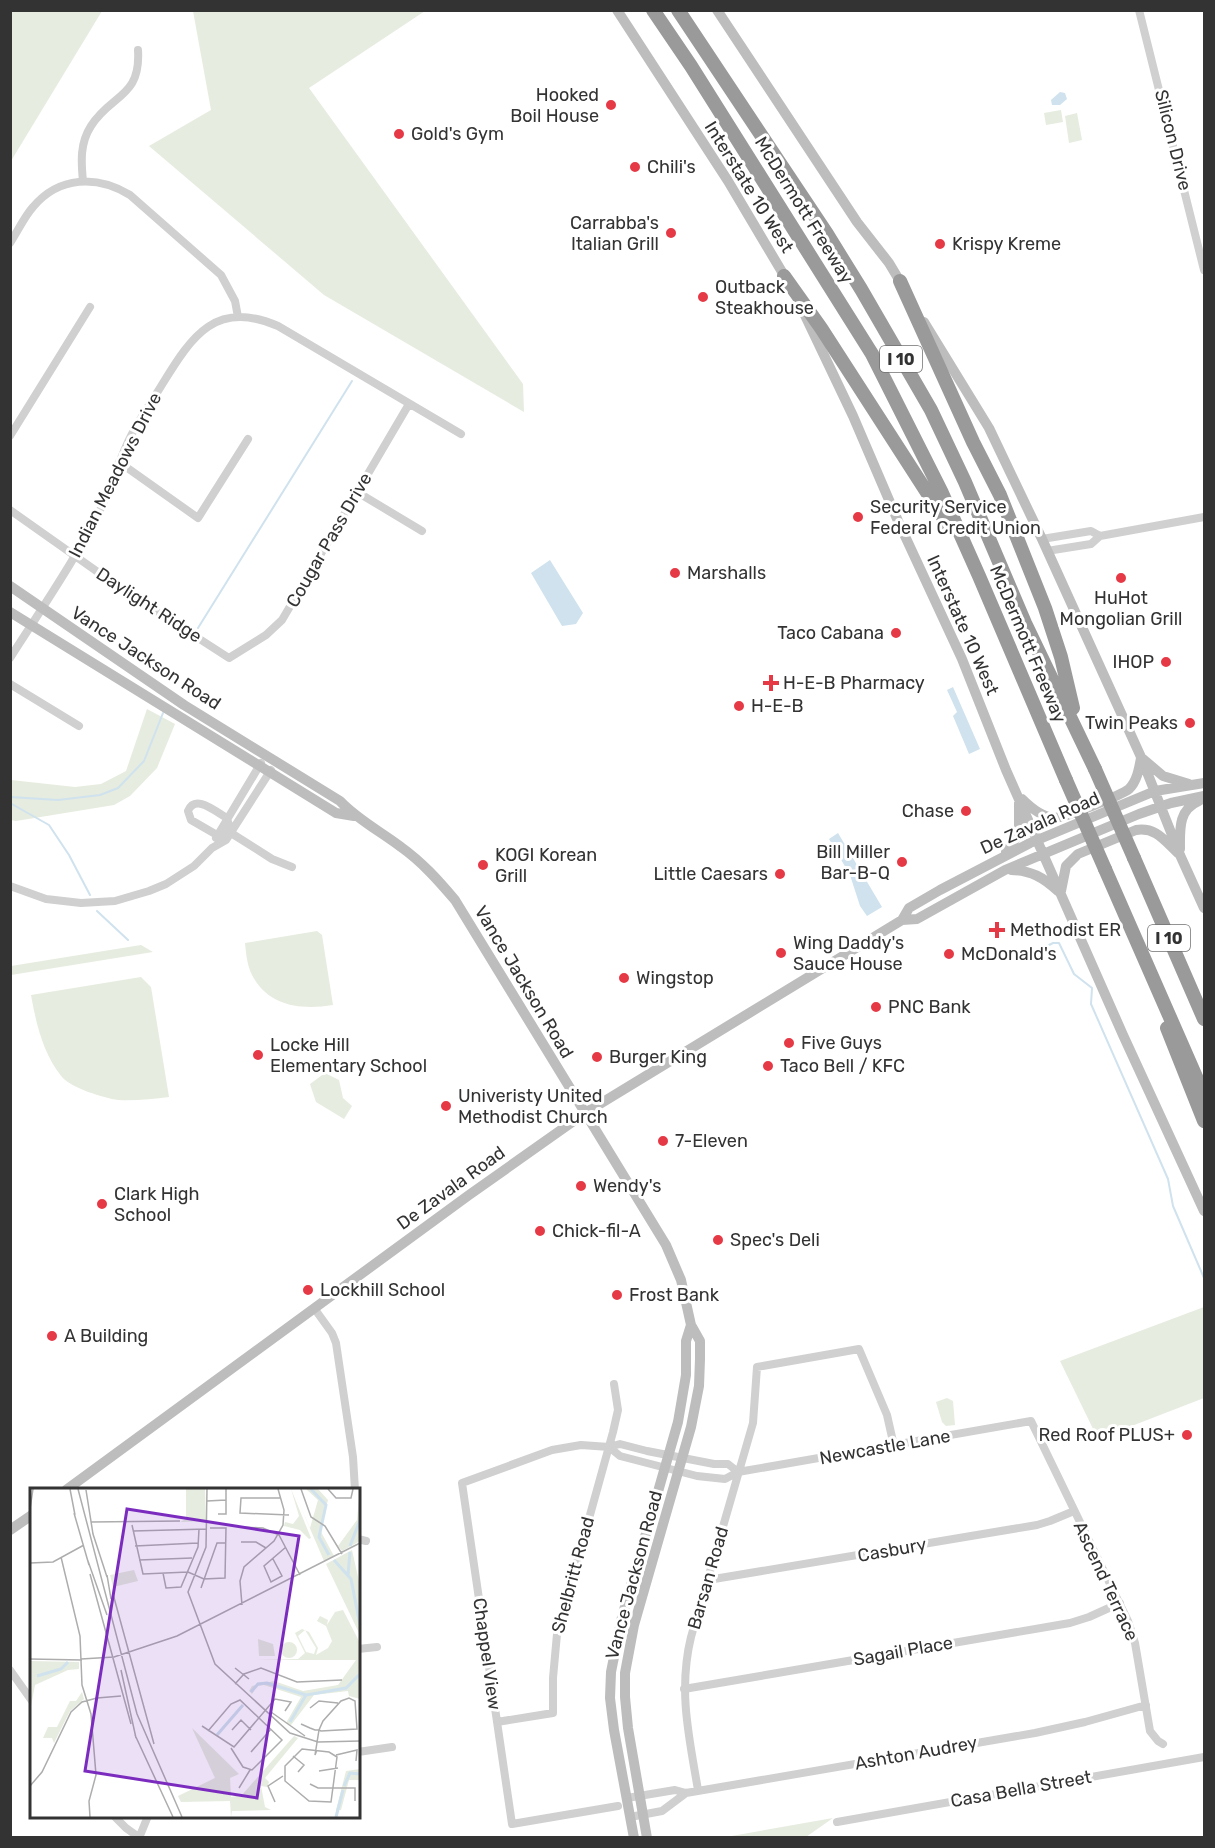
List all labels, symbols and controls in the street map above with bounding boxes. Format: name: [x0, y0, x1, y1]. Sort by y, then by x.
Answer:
place label: Hooked Boil House: [510, 84, 599, 127]
street label: Silicon Drive: [1150, 87, 1196, 193]
marker: Hooked Boil House: [604, 98, 618, 112]
street label: Interstate 10 West: [700, 117, 798, 257]
place label: Gold's Gym: [411, 123, 504, 145]
marker: Gold's Gym: [392, 127, 406, 141]
street label: McDermott Freeway: [750, 133, 858, 288]
place label: Chili's: [647, 156, 696, 178]
marker: Chili's: [628, 160, 642, 174]
place label: Carrabba's Italian Grill: [570, 212, 659, 255]
marker: Carrabba's Italian Grill: [664, 226, 678, 240]
place label: Krispy Kreme: [952, 233, 1061, 255]
marker: Krispy Kreme: [933, 237, 947, 251]
place label: Outback Steakhouse: [715, 276, 814, 319]
marker: Outback Steakhouse: [696, 290, 710, 304]
road number: I 10: [880, 346, 922, 372]
street label: Indian Meadows Drive: [64, 389, 166, 561]
street label: Cougar Pass Drive: [281, 469, 377, 611]
place label: Security Service Federal Credit Union: [870, 496, 1041, 539]
marker: Security Service Federal Credit Union: [851, 510, 865, 524]
street label: Interstate 10 West: [922, 552, 1004, 698]
place label: Marshalls: [687, 562, 766, 584]
street label: McDermott Freeway: [985, 562, 1071, 726]
street label: Daylight Ridge: [92, 563, 206, 647]
marker: Marshalls: [668, 566, 682, 580]
marker: HuHot Mongolian Grill: [1114, 571, 1128, 585]
place label: HuHot Mongolian Grill: [1060, 587, 1182, 630]
street label: Vance Jackson Road: [67, 601, 225, 715]
place label: Taco Cabana: [777, 622, 884, 644]
marker: Taco Cabana: [889, 626, 903, 640]
place label: IHOP: [1112, 651, 1154, 673]
marker: IHOP: [1159, 655, 1173, 669]
place label: H-E-B Pharmacy: [783, 672, 925, 694]
marker: H-E-B Pharmacy: [764, 676, 778, 690]
place label: H-E-B: [751, 695, 804, 717]
marker: H-E-B: [732, 699, 746, 713]
place label: Twin Peaks: [1085, 712, 1178, 734]
marker: Twin Peaks: [1183, 716, 1197, 730]
street label: De Zavala Road: [977, 787, 1103, 859]
place label: Chase: [902, 800, 954, 822]
marker: Chase: [959, 804, 973, 818]
place label: Bill Miller Bar-B-Q: [816, 841, 890, 884]
place label: KOGI Korean Grill: [495, 844, 597, 887]
marker: Bill Miller Bar-B-Q: [895, 855, 909, 869]
marker: KOGI Korean Grill: [476, 858, 490, 872]
place label: Little Caesars: [653, 863, 768, 885]
marker: Little Caesars: [773, 867, 787, 881]
street label: Vance Jackson Road: [470, 902, 578, 1062]
place label: Methodist ER: [1010, 919, 1121, 941]
marker: Methodist ER: [988, 921, 1006, 939]
road number: I 10: [1148, 925, 1190, 951]
place label: Wing Daddy's Sauce House: [793, 932, 904, 975]
place label: McDonald's: [961, 943, 1057, 965]
marker: Wing Daddy's Sauce House: [774, 946, 788, 960]
marker: McDonald's: [942, 947, 956, 961]
place label: Wingstop: [636, 967, 714, 989]
marker: Wingstop: [617, 971, 631, 985]
place label: PNC Bank: [888, 996, 971, 1018]
marker: PNC Bank: [869, 1000, 883, 1014]
place label: Five Guys: [801, 1032, 882, 1054]
place label: Locke Hill Elementary School: [270, 1034, 427, 1077]
marker: Five Guys: [782, 1036, 796, 1050]
place label: Burger King: [609, 1046, 707, 1068]
marker: Locke Hill Elementary School: [251, 1048, 265, 1062]
marker: Burger King: [590, 1050, 604, 1064]
place label: Taco Bell / KFC: [780, 1055, 905, 1077]
marker: Taco Bell / KFC: [761, 1059, 775, 1073]
place label: Univeristy United Methodist Church: [458, 1085, 608, 1128]
marker: Univeristy United Methodist Church: [439, 1099, 453, 1113]
place label: 7-Eleven: [675, 1130, 748, 1152]
marker: 7-Eleven: [656, 1134, 670, 1148]
street label: De Zavala Road: [393, 1141, 509, 1235]
place label: Wendy's: [593, 1175, 661, 1197]
marker: Wendy's: [574, 1179, 588, 1193]
place label: Clark High School: [114, 1183, 200, 1226]
marker: Clark High School: [95, 1197, 109, 1211]
place label: Chick-fil-A: [552, 1220, 641, 1242]
marker: Chick-fil-A: [533, 1224, 547, 1238]
place label: Spec's Deli: [730, 1229, 820, 1251]
marker: Spec's Deli: [711, 1233, 725, 1247]
place label: Lockhill School: [320, 1279, 445, 1301]
marker: Lockhill School: [301, 1283, 315, 1297]
place label: Frost Bank: [629, 1284, 720, 1306]
marker: Frost Bank: [610, 1288, 624, 1302]
place label: A Building: [64, 1325, 148, 1347]
marker: A Building: [45, 1329, 59, 1343]
place label: Red Roof PLUS+: [1039, 1424, 1175, 1446]
street label: Newcastle Lane: [818, 1425, 952, 1469]
marker: Red Roof PLUS+: [1180, 1428, 1194, 1442]
inset map: [30, 1488, 360, 1818]
street label: Vance Jackson Road: [601, 1488, 667, 1662]
street label: Shelbritt Road: [547, 1514, 599, 1636]
street label: Ascend Terrace: [1069, 1518, 1143, 1644]
street label: Barsan Road: [683, 1524, 733, 1632]
street label: Casbury: [856, 1533, 928, 1567]
street label: Chappel View: [468, 1596, 506, 1712]
street label: Sagail Place: [851, 1631, 955, 1671]
street label: Ashton Audrey: [853, 1731, 979, 1775]
street label: Casa Bella Street: [949, 1766, 1093, 1812]

